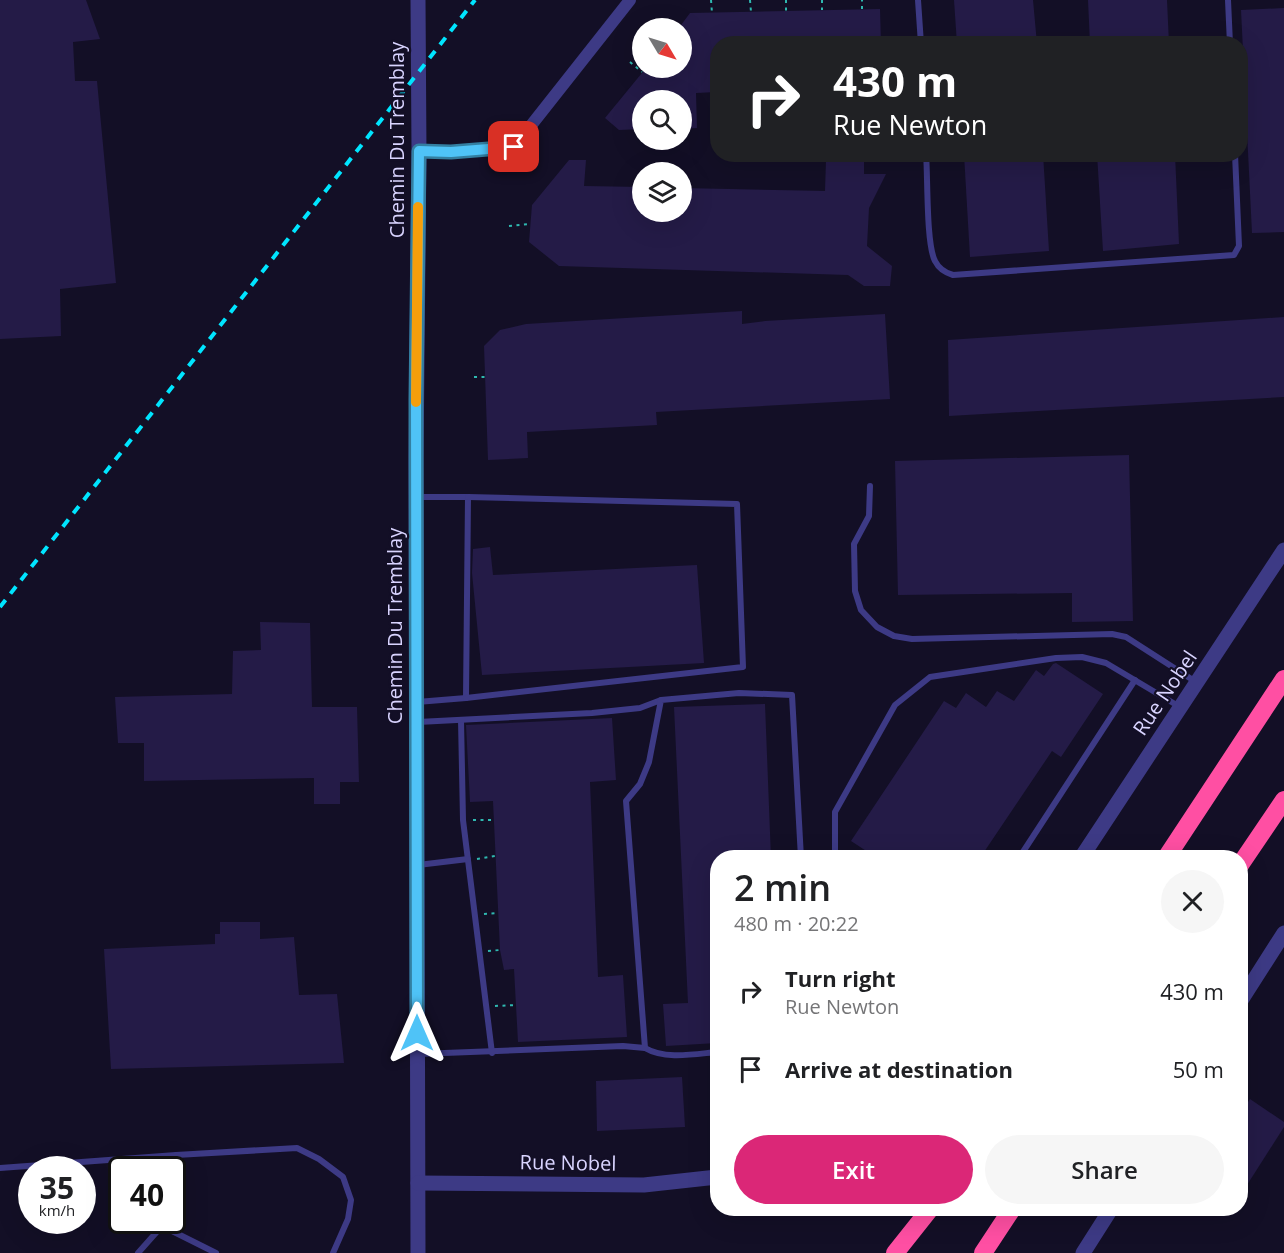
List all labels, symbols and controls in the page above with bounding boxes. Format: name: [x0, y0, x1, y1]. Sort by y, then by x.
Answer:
north arrow: [632, 18, 692, 78]
map controls: [632, 18, 692, 222]
street label: Chemin Du Tremblay: [383, 41, 410, 238]
text: 430 m: [833, 52, 957, 109]
icon: right: [734, 60, 812, 138]
button: search: [632, 90, 692, 150]
text: Rue Newton: [833, 106, 987, 143]
pin: [488, 121, 539, 172]
icon: arrive: [497, 130, 530, 163]
button: layers: [632, 162, 692, 222]
street label: Chemin Du Tremblay: [381, 527, 408, 724]
street label: Rue Nobel: [1126, 645, 1203, 740]
text: 2 min: [734, 863, 831, 912]
button: close: [1161, 870, 1224, 933]
text: 480 m · 20:22: [734, 910, 859, 937]
text: Turn right: [785, 963, 896, 993]
icon: right: [734, 975, 767, 1008]
text: 430 m: [1160, 976, 1224, 1006]
text: Rue Newton: [785, 993, 899, 1020]
position arrow: [385, 1001, 449, 1065]
icon: arrive: [734, 1053, 767, 1086]
text: Arrive at destination: [785, 1054, 1013, 1084]
text: 50 m: [1173, 1054, 1224, 1084]
button: Exit: [734, 1135, 973, 1204]
button: Share: [985, 1135, 1224, 1204]
street label: Rue Nobel: [519, 1148, 617, 1177]
speed limit sign: 40: [108, 1156, 186, 1234]
text: 35: [40, 1167, 74, 1208]
text: km/h: [39, 1200, 75, 1220]

